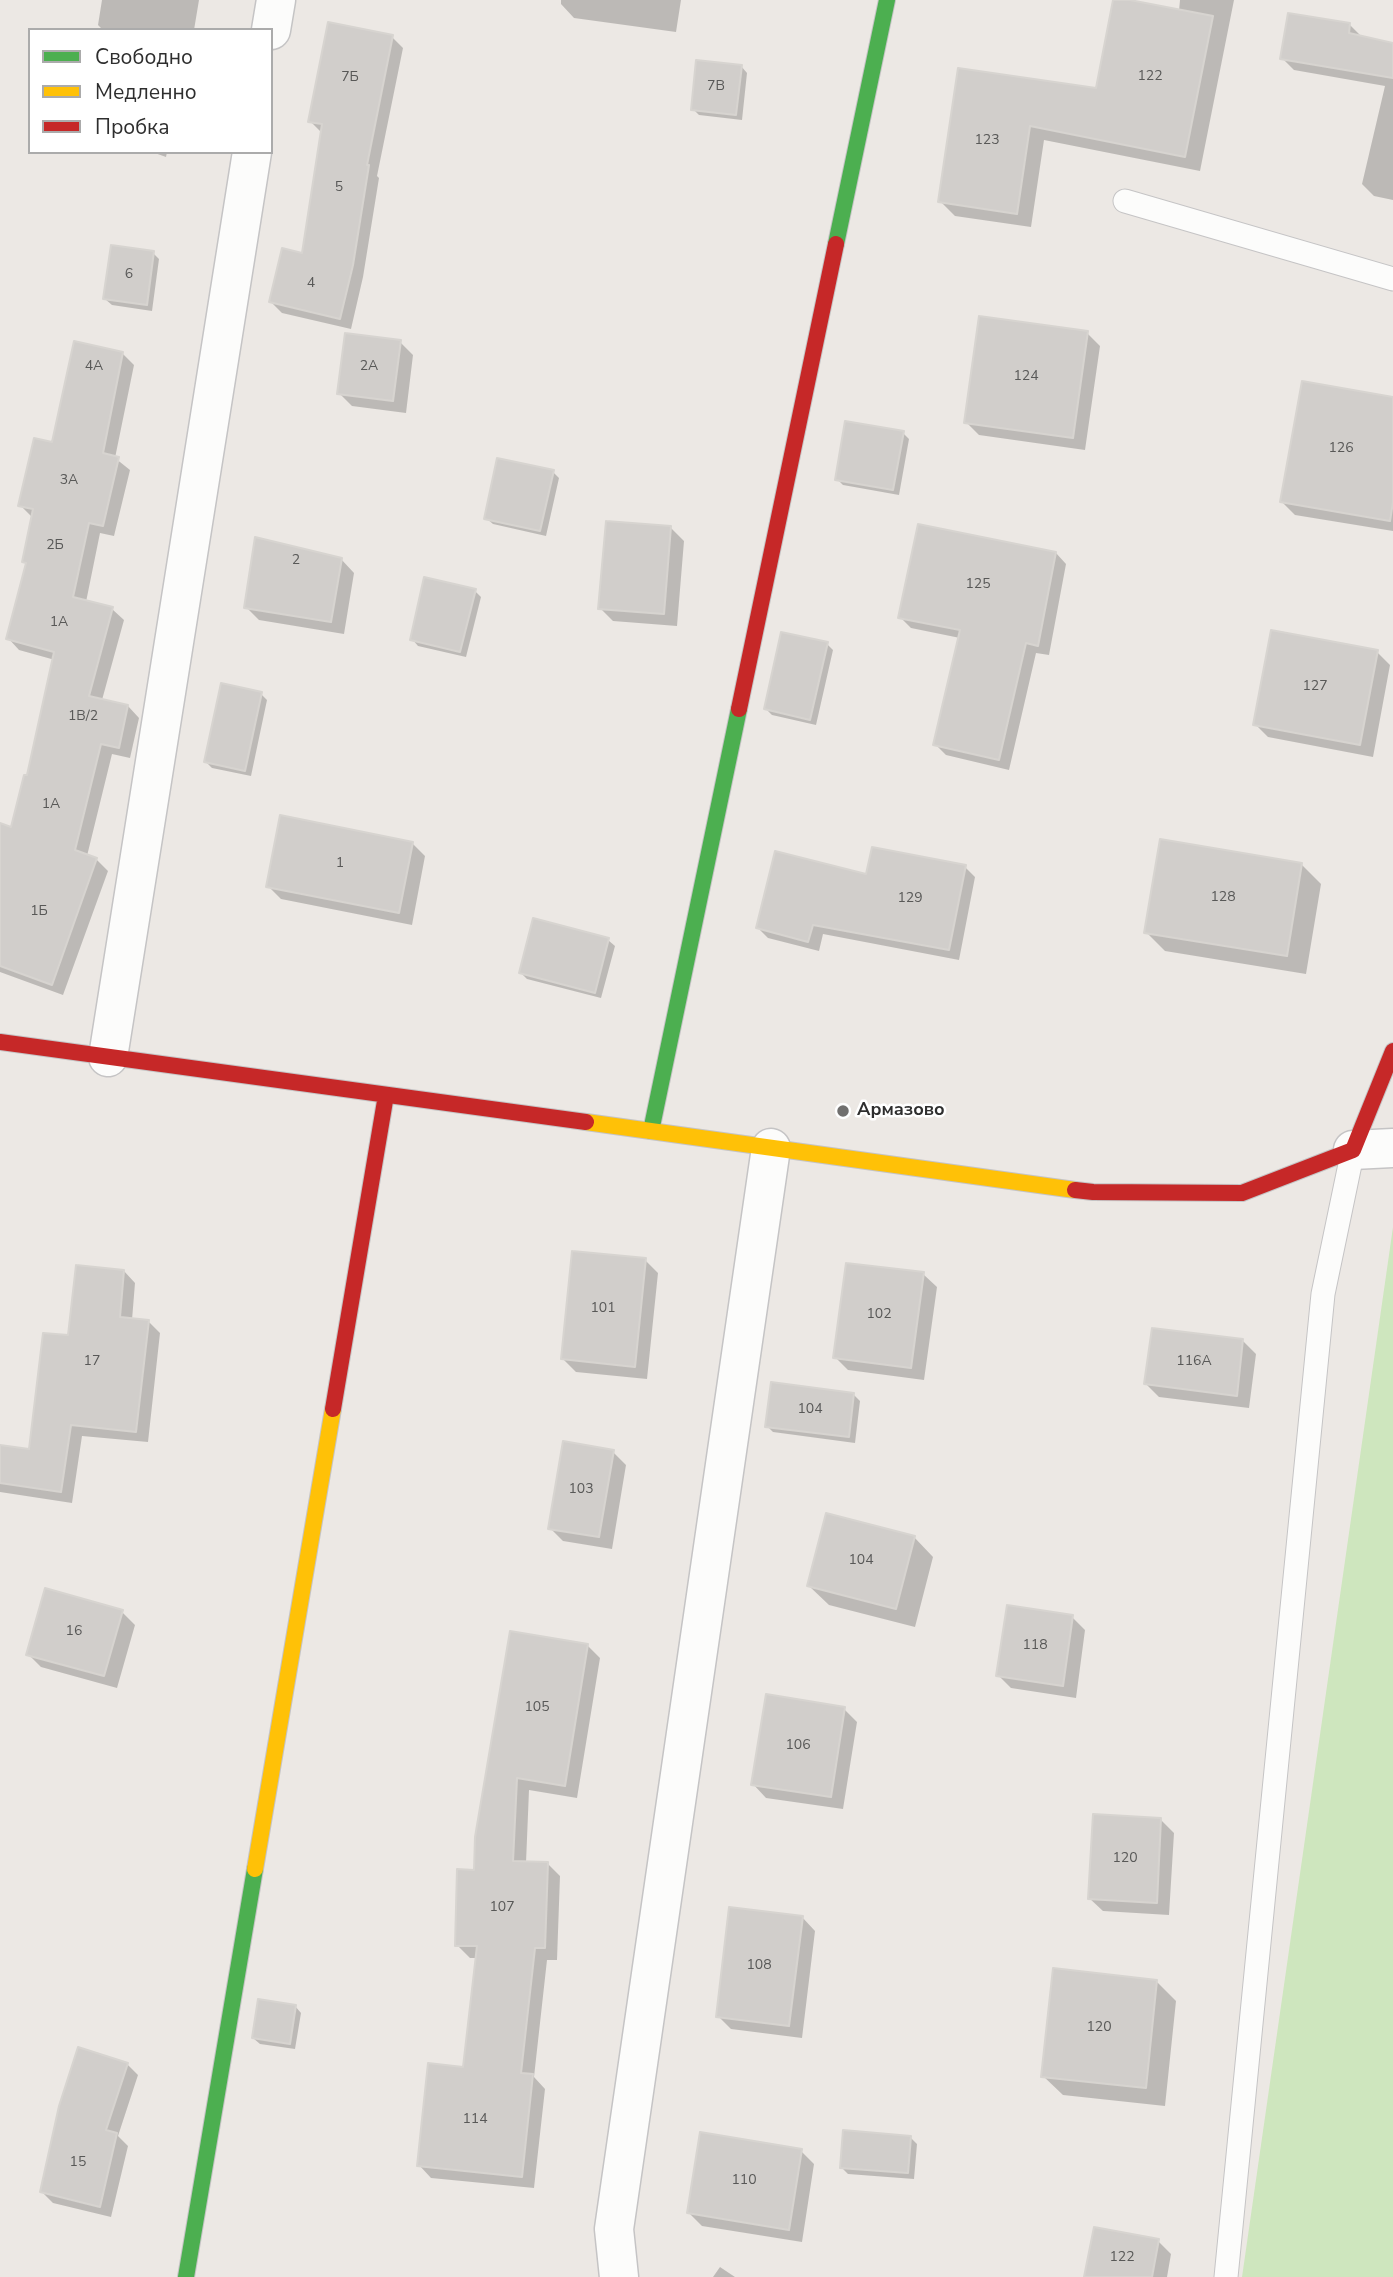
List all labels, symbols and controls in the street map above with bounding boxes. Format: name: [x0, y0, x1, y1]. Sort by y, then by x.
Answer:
legend: [28, 28, 273, 154]
text: Свободно: [95, 43, 193, 71]
house number: 122: [1137, 69, 1163, 85]
house number: 7Б: [341, 70, 359, 86]
text: Медленно: [95, 78, 197, 106]
house number: 7В: [707, 79, 725, 95]
text: Пробка: [95, 113, 169, 141]
house number: 123: [974, 133, 1000, 149]
house number: 5: [335, 180, 343, 196]
house number: 6: [125, 267, 133, 283]
house number: 4: [307, 276, 315, 292]
house number: 4А: [85, 359, 103, 375]
house number: 2А: [360, 359, 378, 375]
house number: 124: [1013, 369, 1039, 385]
house number: 126: [1328, 441, 1354, 457]
house number: 3А: [60, 473, 78, 489]
house number: 2Б: [46, 538, 64, 554]
house number: 2: [292, 553, 300, 569]
house number: 125: [965, 577, 991, 593]
house number: 1А: [50, 615, 68, 631]
house number: 127: [1302, 679, 1328, 695]
house number: 1В/2: [68, 709, 98, 725]
house number: 1А: [42, 797, 60, 813]
house number: 1: [336, 856, 344, 872]
house number: 128: [1210, 890, 1236, 906]
house number: 129: [897, 891, 923, 907]
house number: 1Б: [30, 904, 48, 920]
place label: Армазово: [857, 1100, 945, 1122]
marker: Армазово: [835, 1103, 851, 1119]
house number: 101: [590, 1301, 616, 1317]
house number: 102: [866, 1307, 892, 1323]
house number: 17: [84, 1354, 100, 1370]
house number: 116А: [1176, 1354, 1212, 1370]
house number: 104: [797, 1402, 823, 1418]
house number: 103: [568, 1482, 594, 1498]
house number: 104: [848, 1553, 874, 1569]
house number: 16: [66, 1624, 82, 1640]
house number: 118: [1022, 1638, 1048, 1654]
house number: 105: [524, 1700, 550, 1716]
house number: 106: [785, 1738, 811, 1754]
house number: 120: [1112, 1851, 1138, 1867]
house number: 107: [489, 1900, 515, 1916]
house number: 108: [746, 1958, 772, 1974]
house number: 120: [1086, 2020, 1112, 2036]
house number: 114: [462, 2112, 488, 2128]
house number: 15: [70, 2155, 86, 2171]
house number: 110: [731, 2173, 757, 2189]
house number: 122: [1109, 2250, 1135, 2266]

